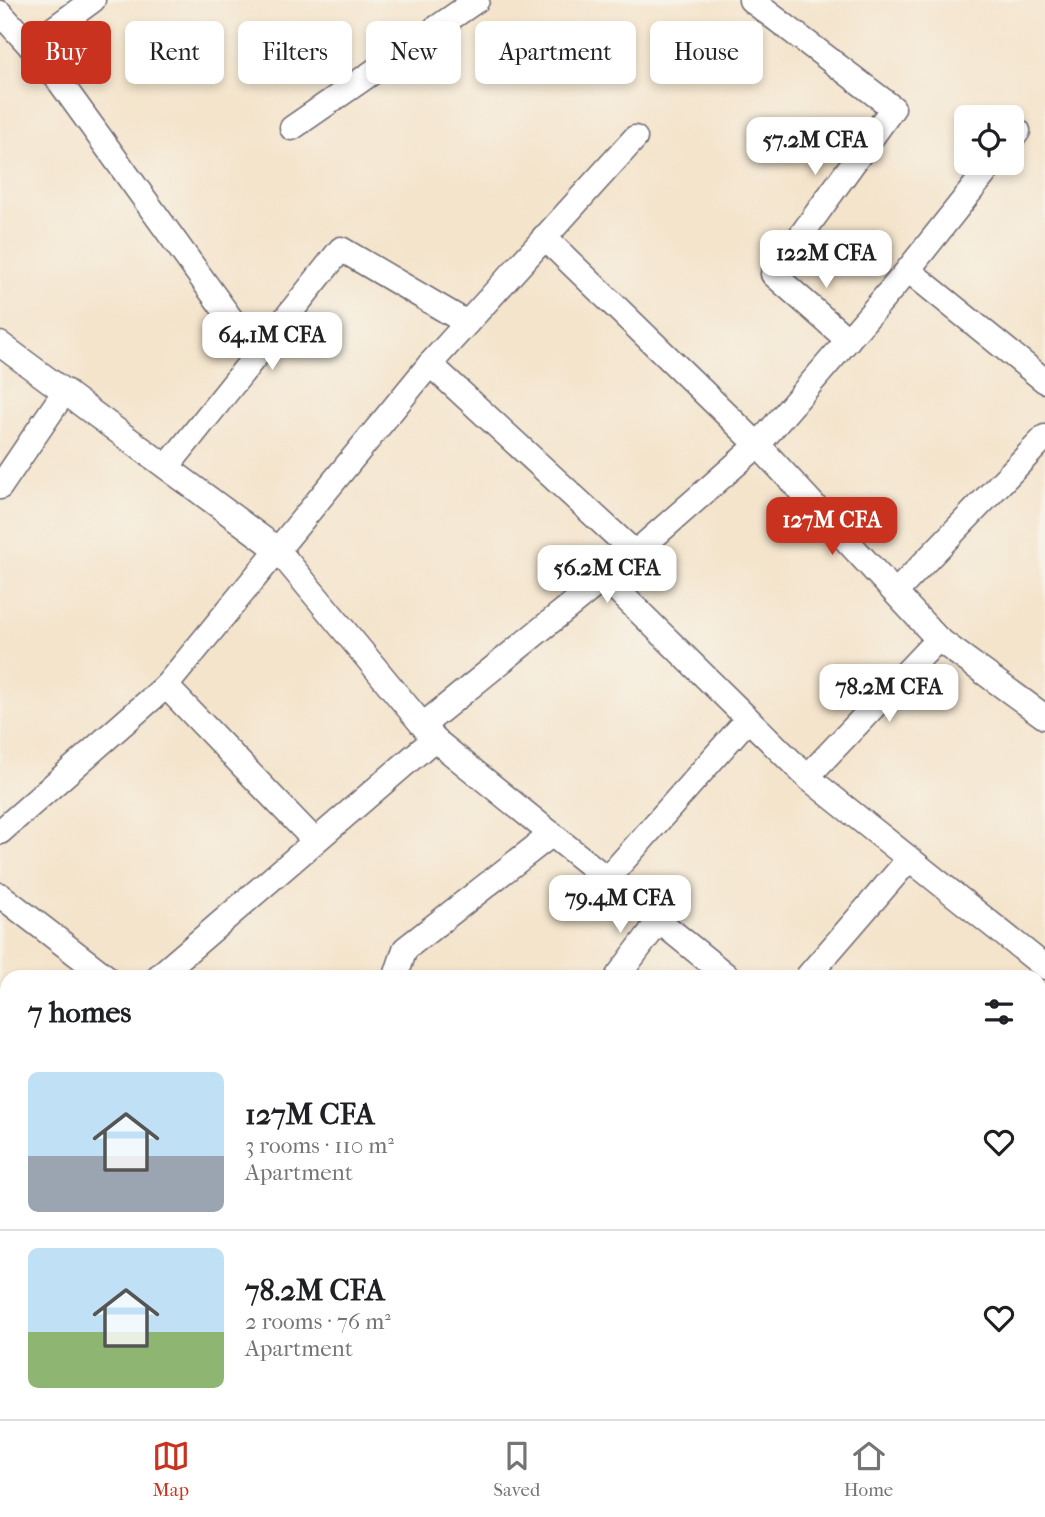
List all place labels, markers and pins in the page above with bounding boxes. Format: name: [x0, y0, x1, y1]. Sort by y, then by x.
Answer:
pin: 57.2M CFA: [735, 118, 895, 177]
pin: 122M CFA: [754, 230, 898, 290]
pin: 64.1M CFA: [192, 312, 352, 372]
pin: 127M CFA: [760, 498, 904, 557]
pin: 56.2M CFA: [527, 546, 687, 605]
pin: 78.2M CFA: [809, 664, 969, 724]
pin: 79.4M CFA: [540, 876, 700, 935]

